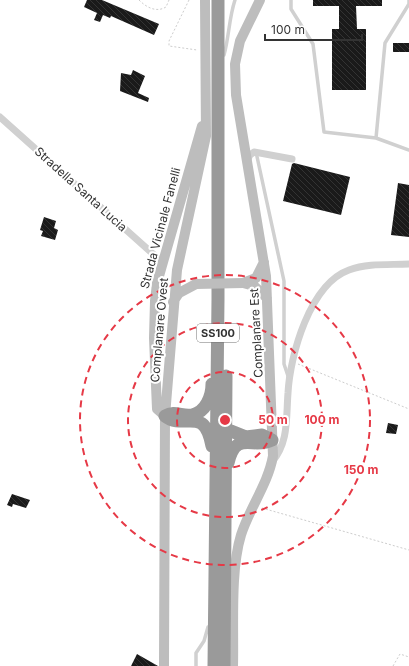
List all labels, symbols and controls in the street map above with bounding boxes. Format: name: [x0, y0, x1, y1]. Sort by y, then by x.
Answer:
scale bar: [265, 16, 362, 42]
text: 100 m: [271, 22, 305, 37]
street label: Stradella Santa Lucia: [32, 144, 130, 234]
street label: Strada Vicinale Fanelli: [137, 166, 183, 290]
street label: Complanare Ovest: [147, 277, 171, 383]
street label: Complanare Est: [246, 288, 266, 378]
road number: SS100: [197, 324, 239, 342]
text: 50 m: [258, 412, 288, 427]
text: 100 m: [304, 412, 340, 427]
centre of rings: [218, 413, 232, 427]
text: 150 m: [344, 462, 378, 477]

